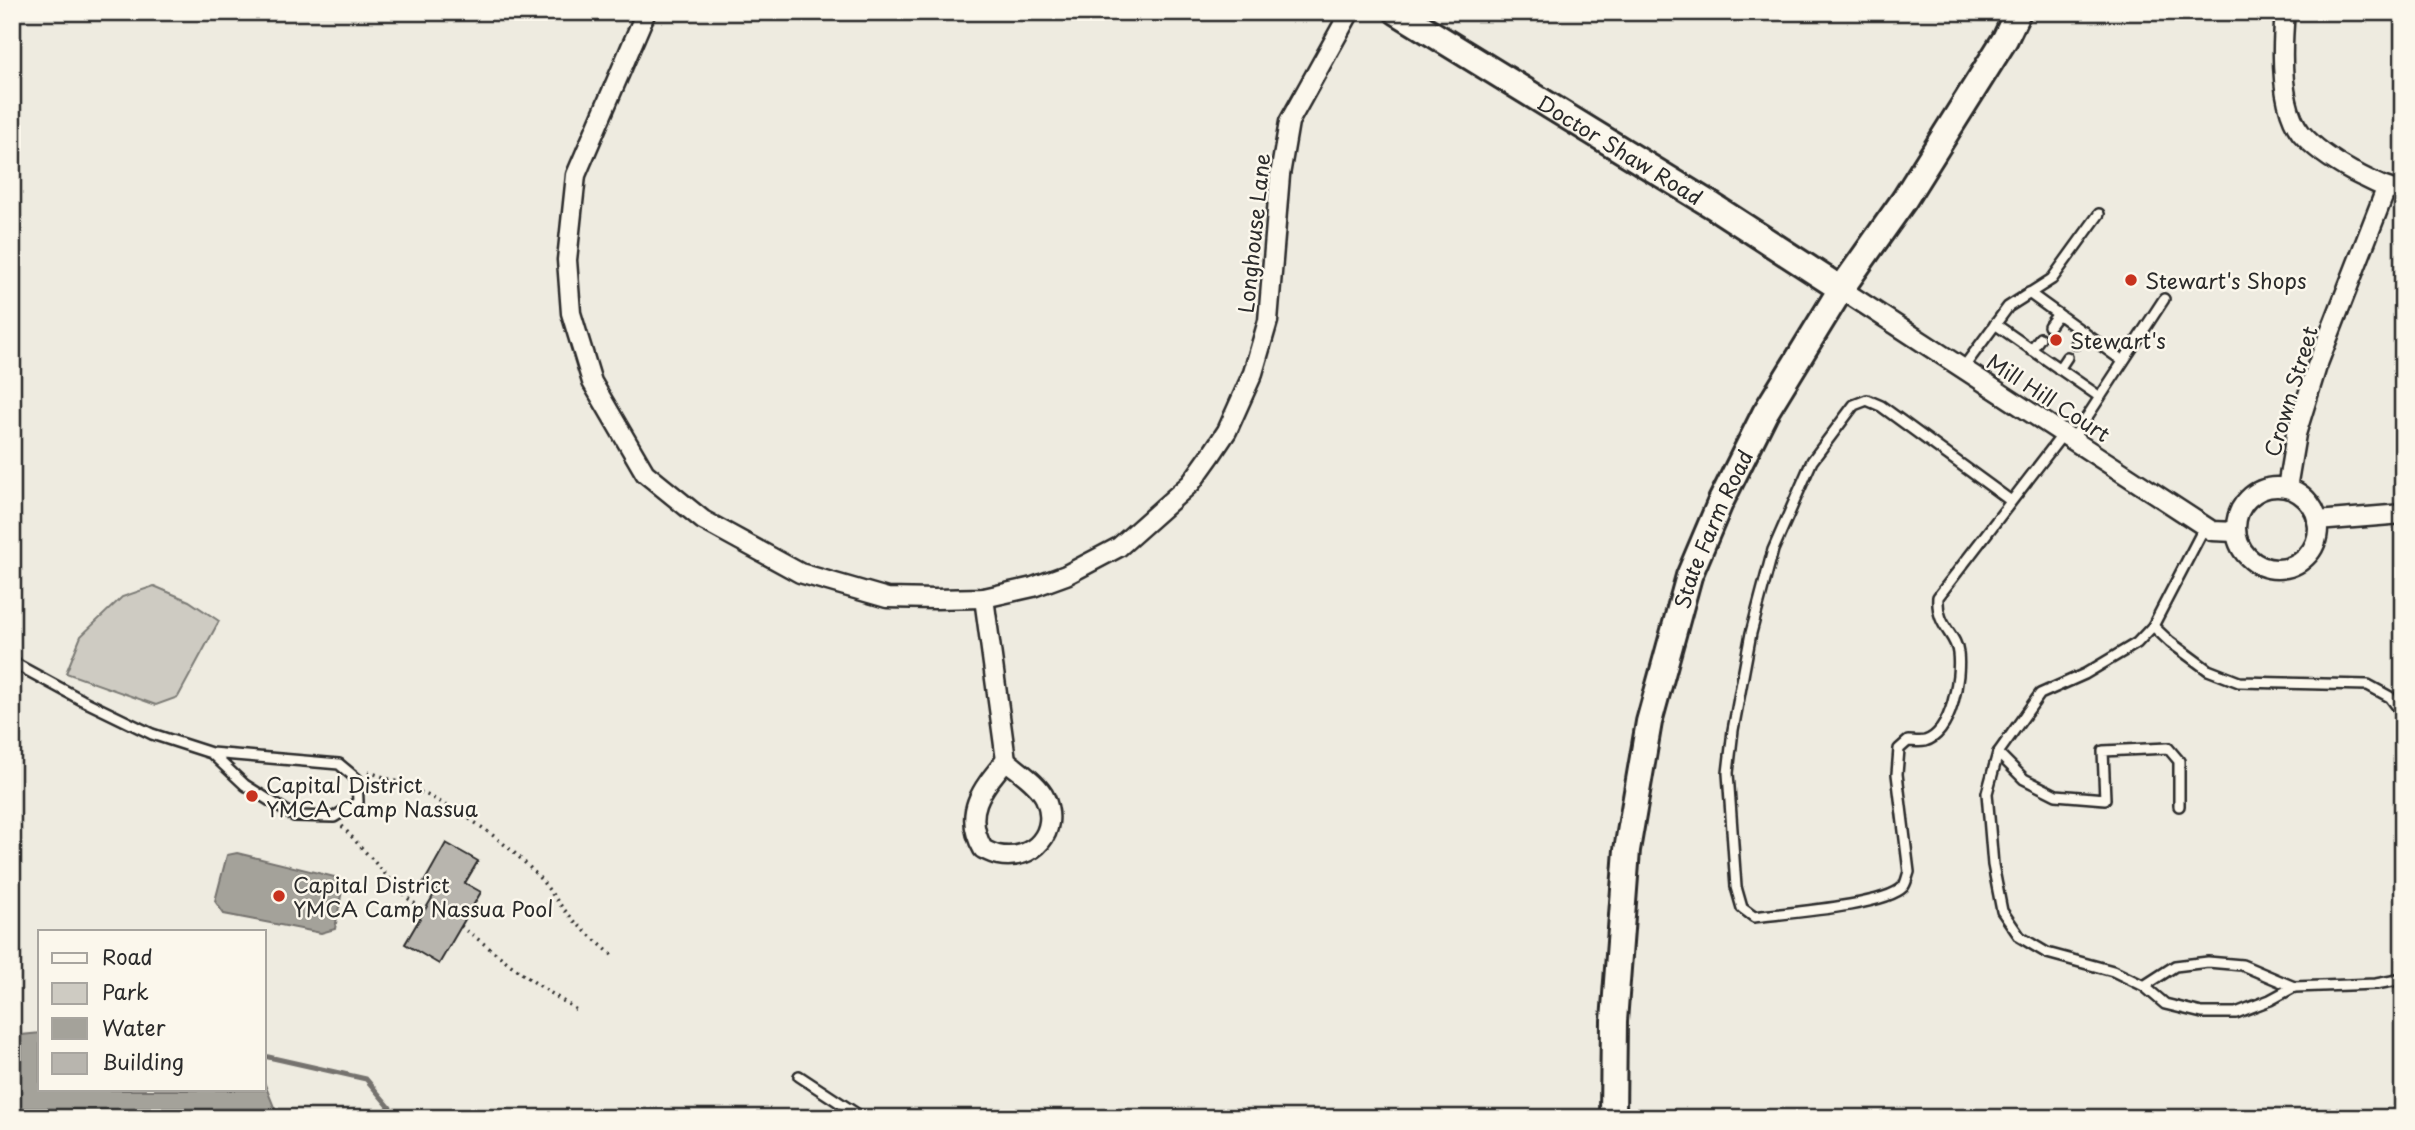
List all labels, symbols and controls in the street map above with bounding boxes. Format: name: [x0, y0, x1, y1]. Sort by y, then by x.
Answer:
street label: Doctor Shaw Road: [1531, 86, 1709, 212]
street label: Longhouse Lane: [1229, 151, 1277, 315]
place label: Stewart's Shops: [2145, 264, 2307, 296]
marker: Stewart's Shops: [2123, 272, 2139, 288]
street label: Crown Street: [2255, 322, 2325, 460]
place label: Stewart's: [2070, 324, 2166, 356]
marker: Stewart's: [2048, 332, 2064, 348]
street label: Mill Hill Court: [1981, 345, 2117, 449]
street label: State Farm Road: [1665, 444, 1760, 612]
place label: Capital District YMCA Camp Nassua: [266, 768, 478, 824]
marker: Capital District YMCA Camp Nassua: [244, 788, 260, 804]
place label: Capital District YMCA Camp Nassua Pool: [293, 868, 553, 924]
marker: Capital District YMCA Camp Nassua Pool: [271, 888, 287, 904]
legend: [38, 930, 266, 1092]
text: Road: [102, 940, 153, 972]
text: Park: [102, 975, 149, 1007]
text: Water: [102, 1011, 166, 1043]
text: Building: [102, 1045, 184, 1077]

